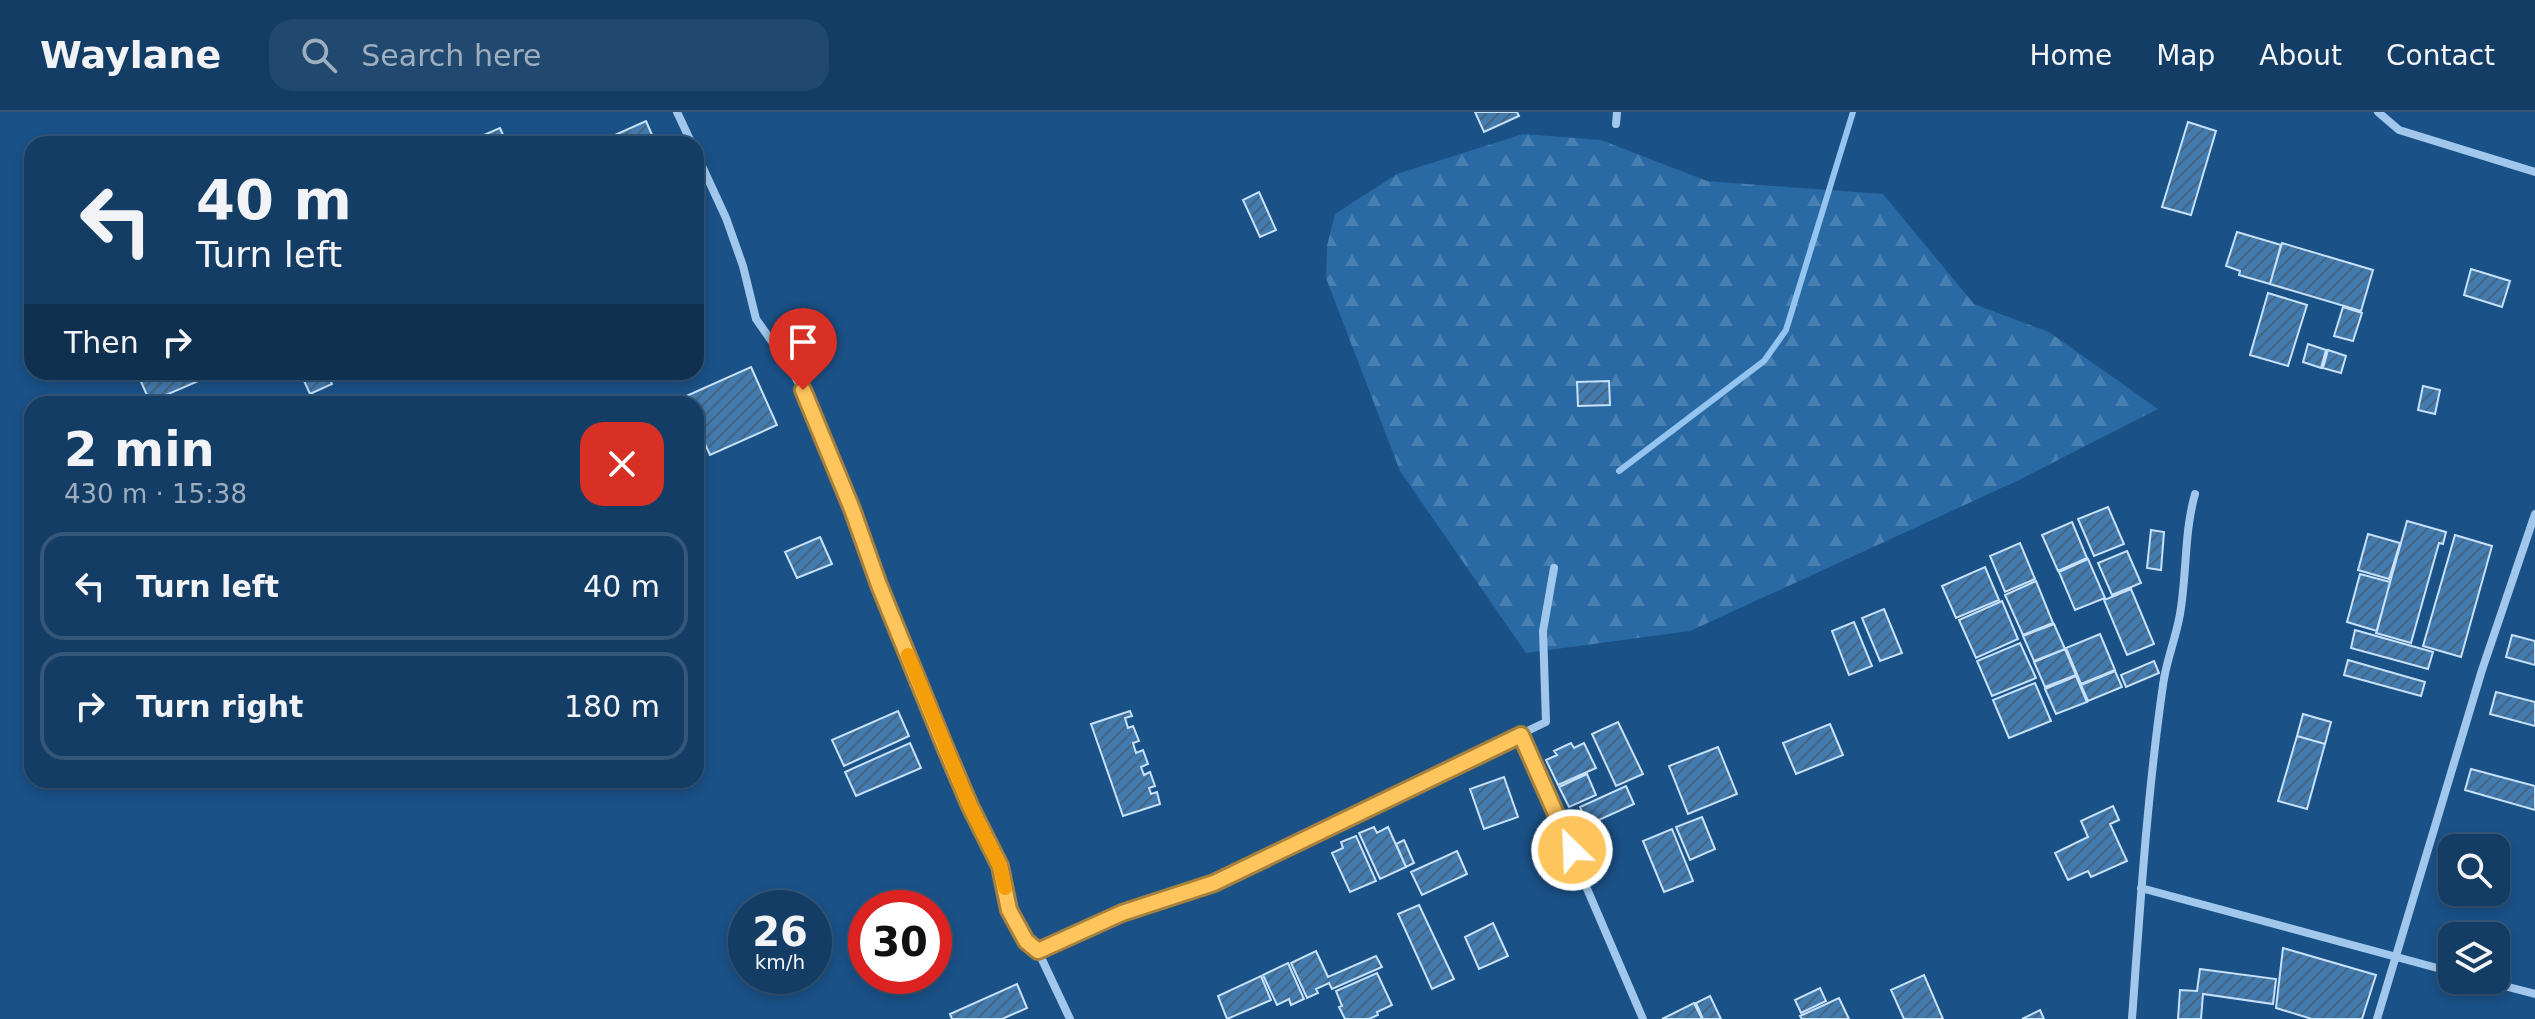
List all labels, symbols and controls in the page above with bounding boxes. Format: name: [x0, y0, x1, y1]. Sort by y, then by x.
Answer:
search box: [269, 19, 829, 91]
text: Waylane: [40, 33, 221, 77]
icon: search: [297, 33, 341, 77]
text: Search here: [361, 38, 542, 73]
text: Home: [2029, 39, 2112, 72]
text: Map: [2156, 39, 2215, 72]
text: About: [2259, 39, 2342, 72]
text: Contact: [2386, 39, 2495, 72]
text: 40 m: [196, 167, 352, 232]
icon: left: [64, 168, 168, 272]
text: Turn left: [196, 234, 342, 275]
pin: [769, 308, 837, 390]
icon: right: [155, 320, 199, 364]
icon: arrive: [781, 320, 825, 364]
text: Then: [64, 325, 139, 360]
text: 2 min: [64, 421, 215, 477]
button: close: [580, 422, 664, 506]
text: 430 m · 15:38: [64, 479, 247, 509]
icon: left: [68, 564, 112, 608]
text: Turn left: [136, 569, 279, 604]
text: 40 m: [583, 569, 660, 604]
icon: right: [68, 684, 112, 728]
text: Turn right: [136, 689, 303, 724]
text: 180 m: [564, 689, 660, 724]
position arrow: [1530, 808, 1614, 892]
map controls: [2438, 834, 2510, 994]
button: search: [2438, 834, 2510, 906]
speed limit sign: 30: [848, 890, 952, 994]
text: 26: [752, 909, 808, 955]
button: layers: [2438, 922, 2510, 994]
text: km/h: [755, 950, 805, 974]

